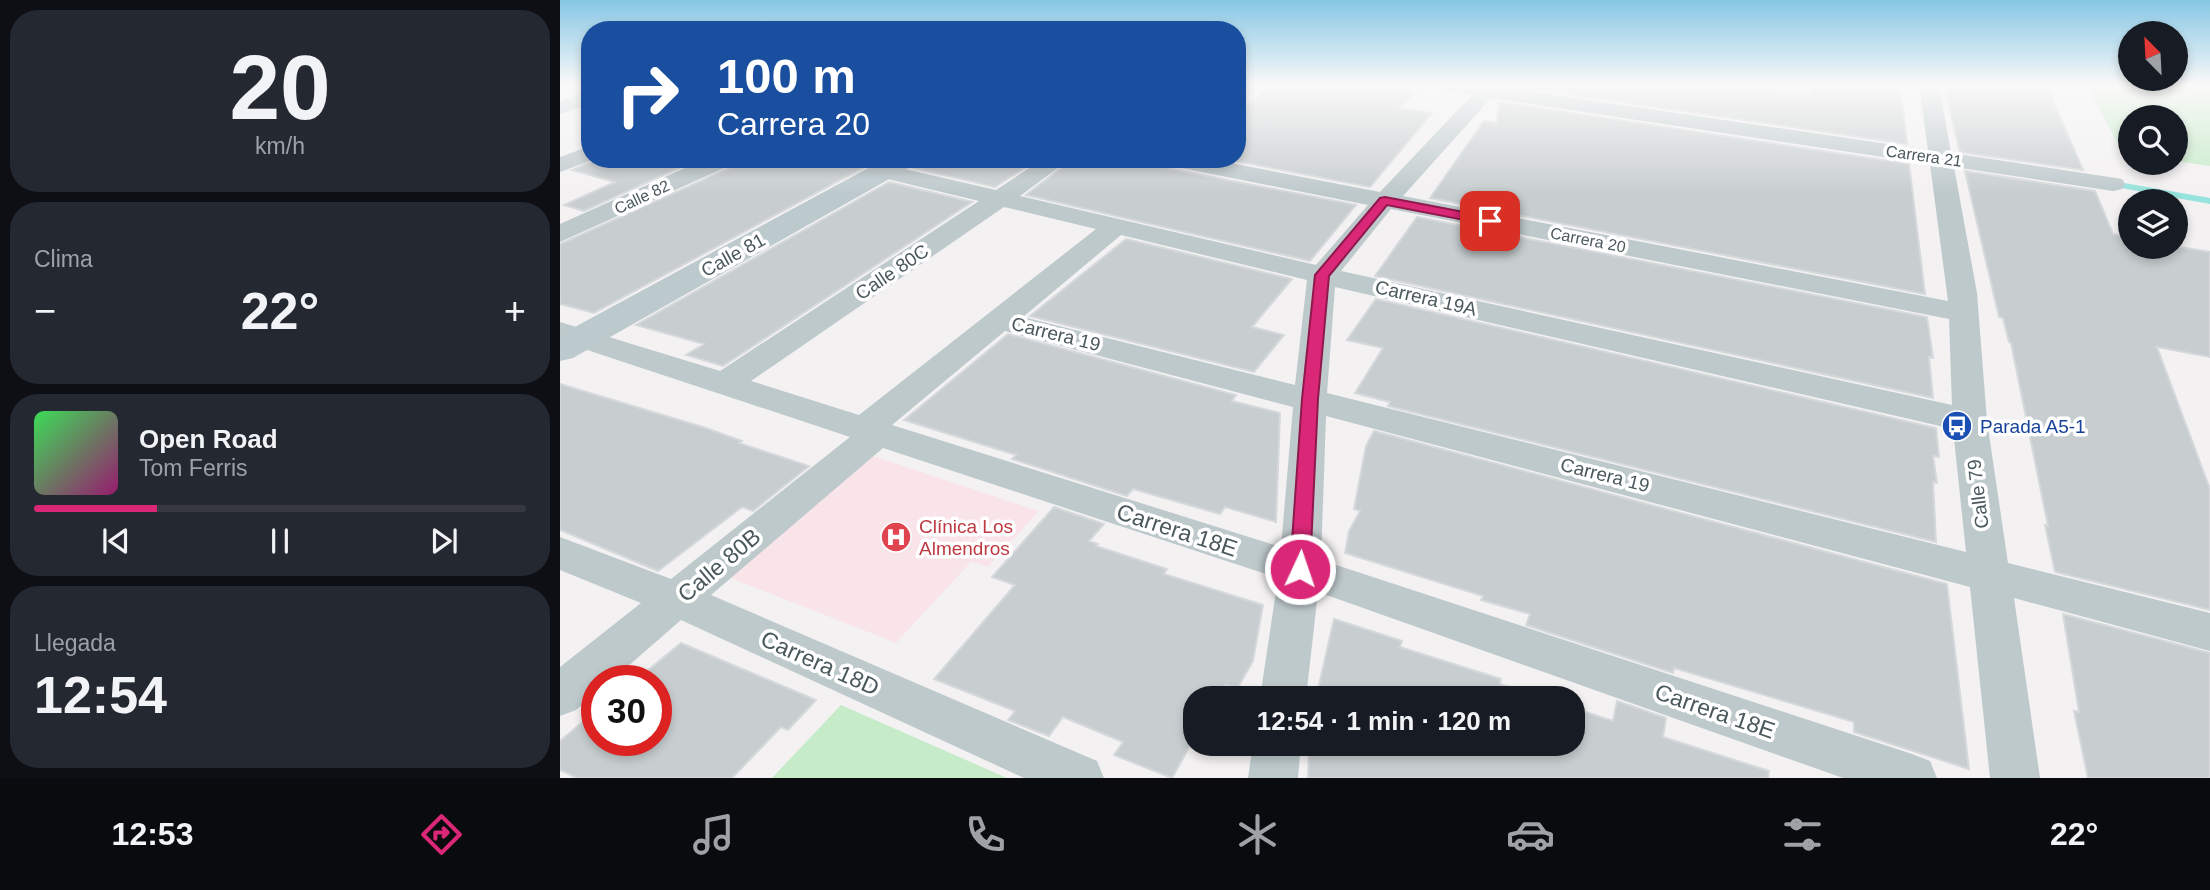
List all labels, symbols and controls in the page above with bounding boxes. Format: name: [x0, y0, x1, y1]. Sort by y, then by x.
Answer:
north arrow: [2118, 21, 2188, 91]
map controls: [2118, 21, 2188, 259]
text: 20: [229, 37, 331, 138]
icon: right: [602, 49, 693, 140]
text: 100 m: [717, 49, 856, 103]
button: search: [2118, 105, 2188, 175]
text: Carrera 20: [717, 106, 870, 142]
text: km/h: [255, 133, 305, 159]
street label: Carrera 21: [1885, 142, 1963, 170]
street label: Calle 82: [612, 177, 672, 217]
button: layers: [2118, 189, 2188, 259]
pin: [1460, 191, 1520, 251]
icon: arrive: [1471, 202, 1509, 240]
street label: Carrera 20: [1549, 224, 1627, 256]
street label: Calle 81: [697, 229, 769, 281]
street label: Calle 80C: [852, 240, 932, 304]
text: Clima: [34, 246, 93, 272]
street label: Carrera 19A: [1373, 276, 1479, 320]
text: 22°: [241, 282, 319, 340]
text: −: [34, 290, 56, 332]
text: +: [504, 290, 526, 332]
street label: Carrera 19: [1009, 313, 1103, 355]
bus stop icon: Parada A5-1: [1940, 409, 1974, 443]
place label: Parada A5-1: [1980, 416, 2086, 437]
text: Open Road: [139, 424, 278, 454]
street label: Carrera 19: [1558, 454, 1652, 496]
text: Tom Ferris: [139, 455, 248, 481]
street label: Calle 79: [1963, 458, 1993, 530]
street label: Carrera 18E: [1113, 498, 1241, 562]
place label: Clínica Los Almendros: [919, 516, 1013, 559]
hospital icon: Clínica Los Almendros: [879, 520, 913, 554]
icon: previous: [97, 522, 135, 560]
icon: pause: [261, 522, 299, 560]
icon: next: [425, 522, 463, 560]
street label: Calle 80B: [672, 523, 766, 607]
position arrow: [1263, 532, 1337, 606]
street label: Carrera 18D: [757, 625, 883, 701]
text: Llegada: [34, 630, 116, 656]
speed limit sign: 30: [581, 665, 672, 756]
text: 12:54: [34, 666, 167, 724]
street label: Carrera 18E: [1652, 678, 1778, 744]
text: 12:54 · 1 min · 120 m: [1257, 706, 1511, 736]
icon: directions: [417, 810, 466, 859]
icon: music: [689, 810, 738, 859]
icon: phone: [961, 810, 1010, 859]
icon: climate: [1233, 810, 1282, 859]
icon: car: [1506, 810, 1555, 859]
icon: filters: [1778, 810, 1827, 859]
text: 12:53: [112, 816, 193, 852]
text: 22°: [2050, 816, 2098, 852]

